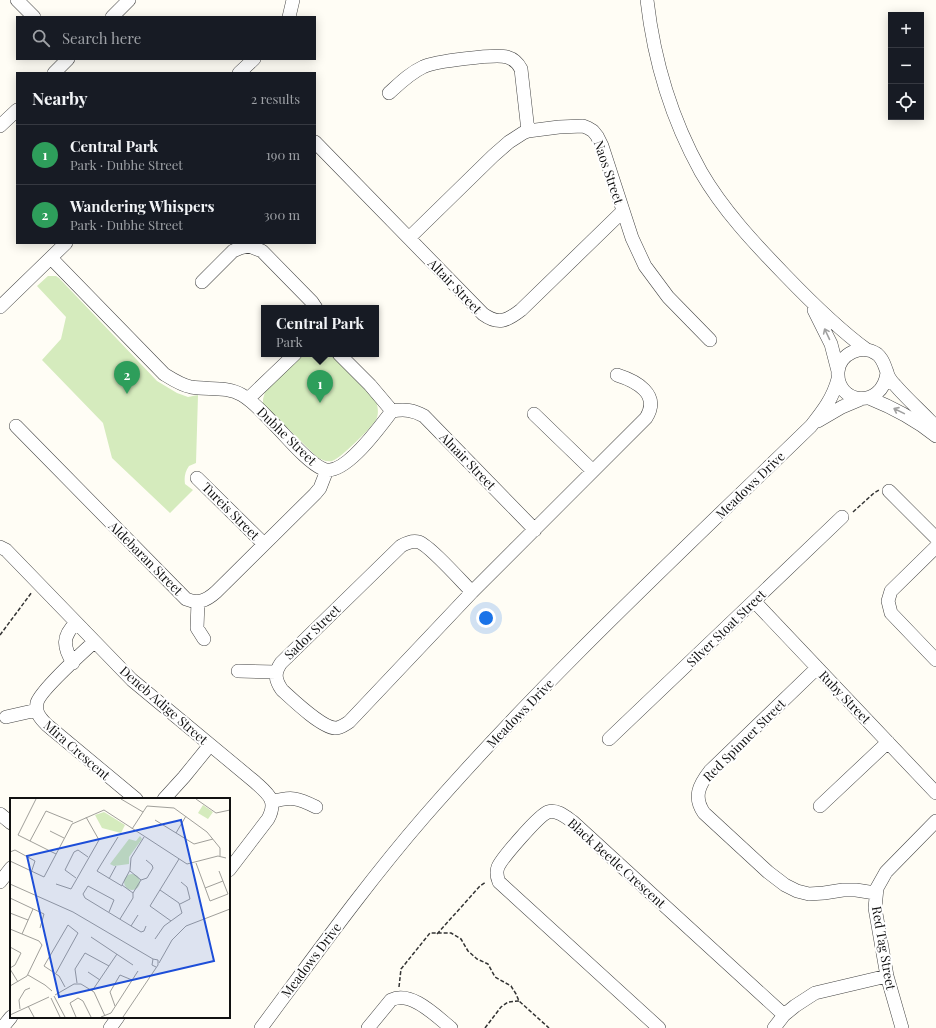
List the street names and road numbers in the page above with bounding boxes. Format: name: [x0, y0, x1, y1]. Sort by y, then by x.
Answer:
street label: Naos Street: [591, 138, 628, 206]
street label: Altair Street: [424, 254, 486, 317]
street label: Dubhe Street: [254, 403, 321, 469]
street label: Alnair Street: [436, 428, 500, 493]
street label: Meadows Drive: [712, 447, 788, 522]
street label: Tureis Street: [199, 478, 264, 543]
street label: Aldebaran Street: [105, 516, 187, 599]
street label: Silver Stoat Street: [682, 585, 769, 670]
street label: Sador Street: [280, 600, 344, 663]
street label: Deneb Adige Street: [117, 662, 212, 748]
street label: Ruby Street: [816, 666, 875, 727]
street label: Meadows Drive: [482, 674, 557, 751]
street label: Red Spinner Street: [699, 694, 789, 785]
street label: Mira Crescent: [41, 716, 114, 783]
street label: Black Beetle Crescent: [565, 814, 670, 911]
street label: Red Tag Street: [869, 905, 900, 992]
street label: Meadows Drive: [277, 919, 345, 1001]

